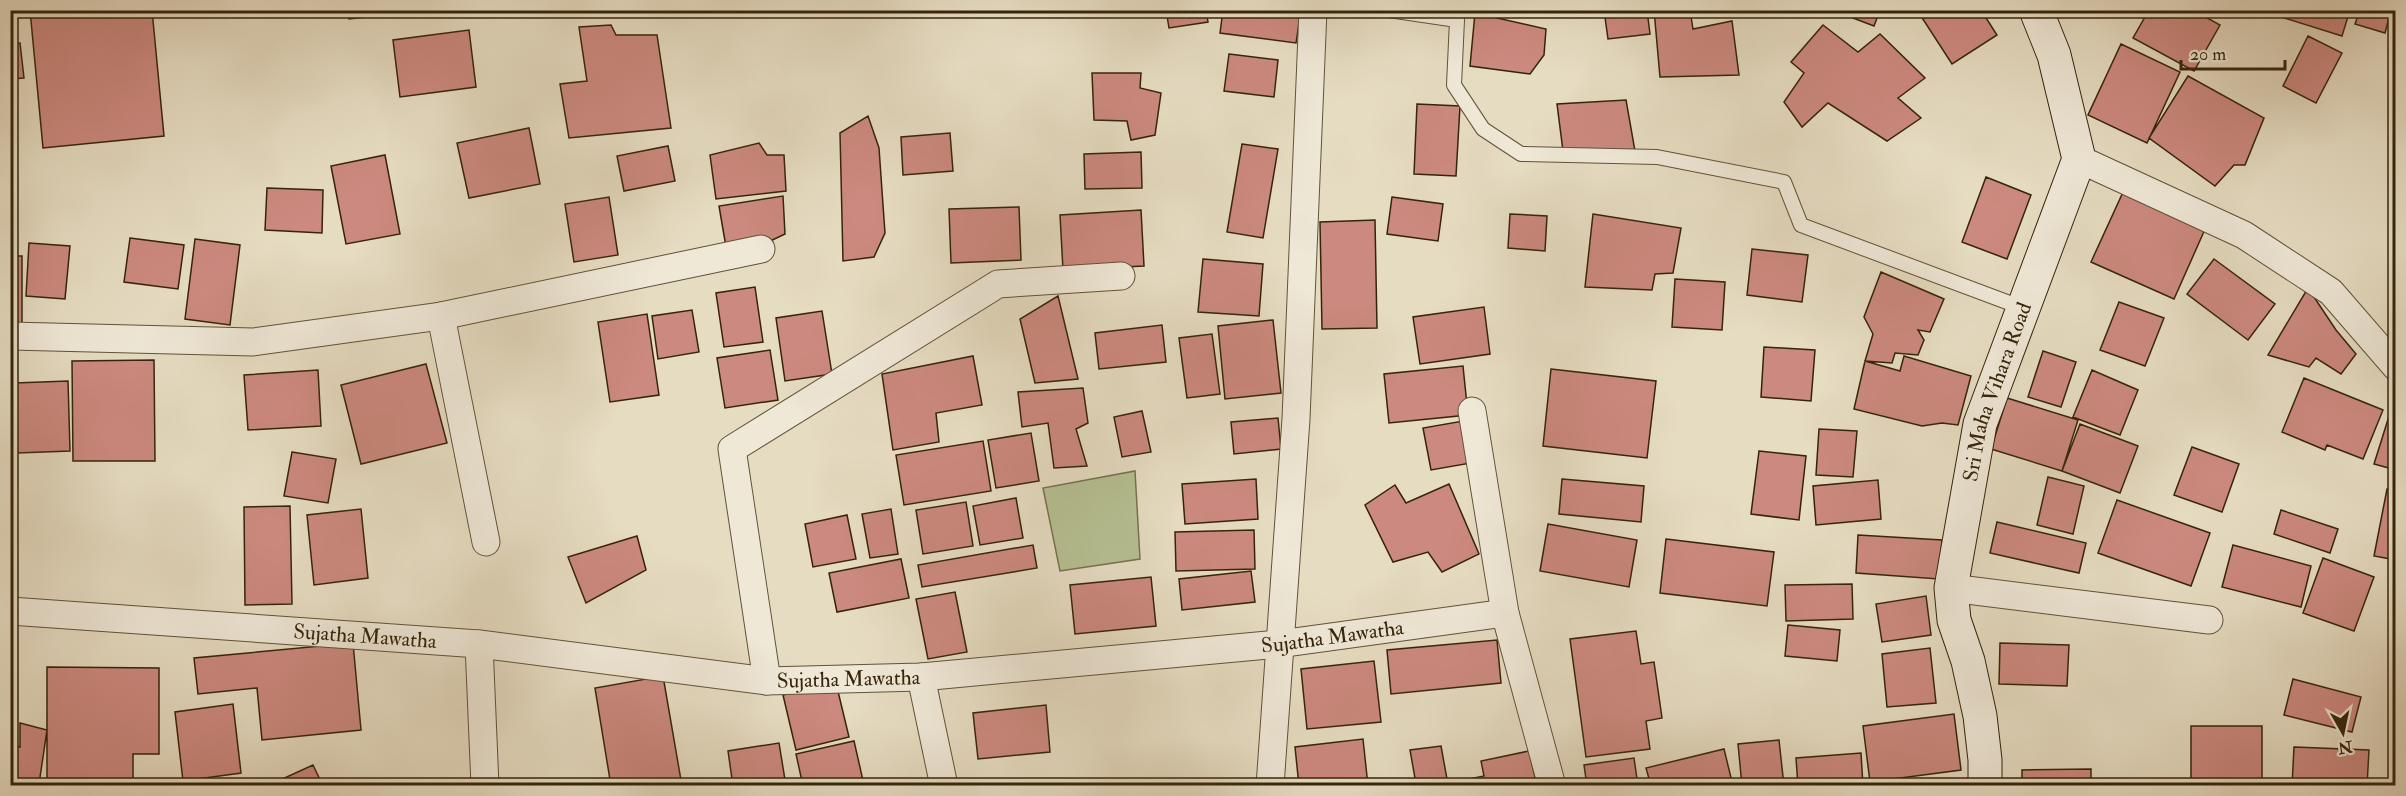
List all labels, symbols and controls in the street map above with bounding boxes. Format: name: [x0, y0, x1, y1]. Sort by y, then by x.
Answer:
scale bar: [2181, 33, 2284, 71]
text: 20 m: [2190, 43, 2226, 66]
street label: Sri Maha Vihara Road: [1957, 298, 2039, 484]
street label: Sujatha Mawatha: [1260, 614, 1406, 660]
street label: Sujatha Mawatha: [293, 618, 438, 655]
street label: Sujatha Mawatha: [776, 664, 921, 695]
north arrow: [2313, 703, 2373, 763]
text: N: [2336, 736, 2355, 758]

